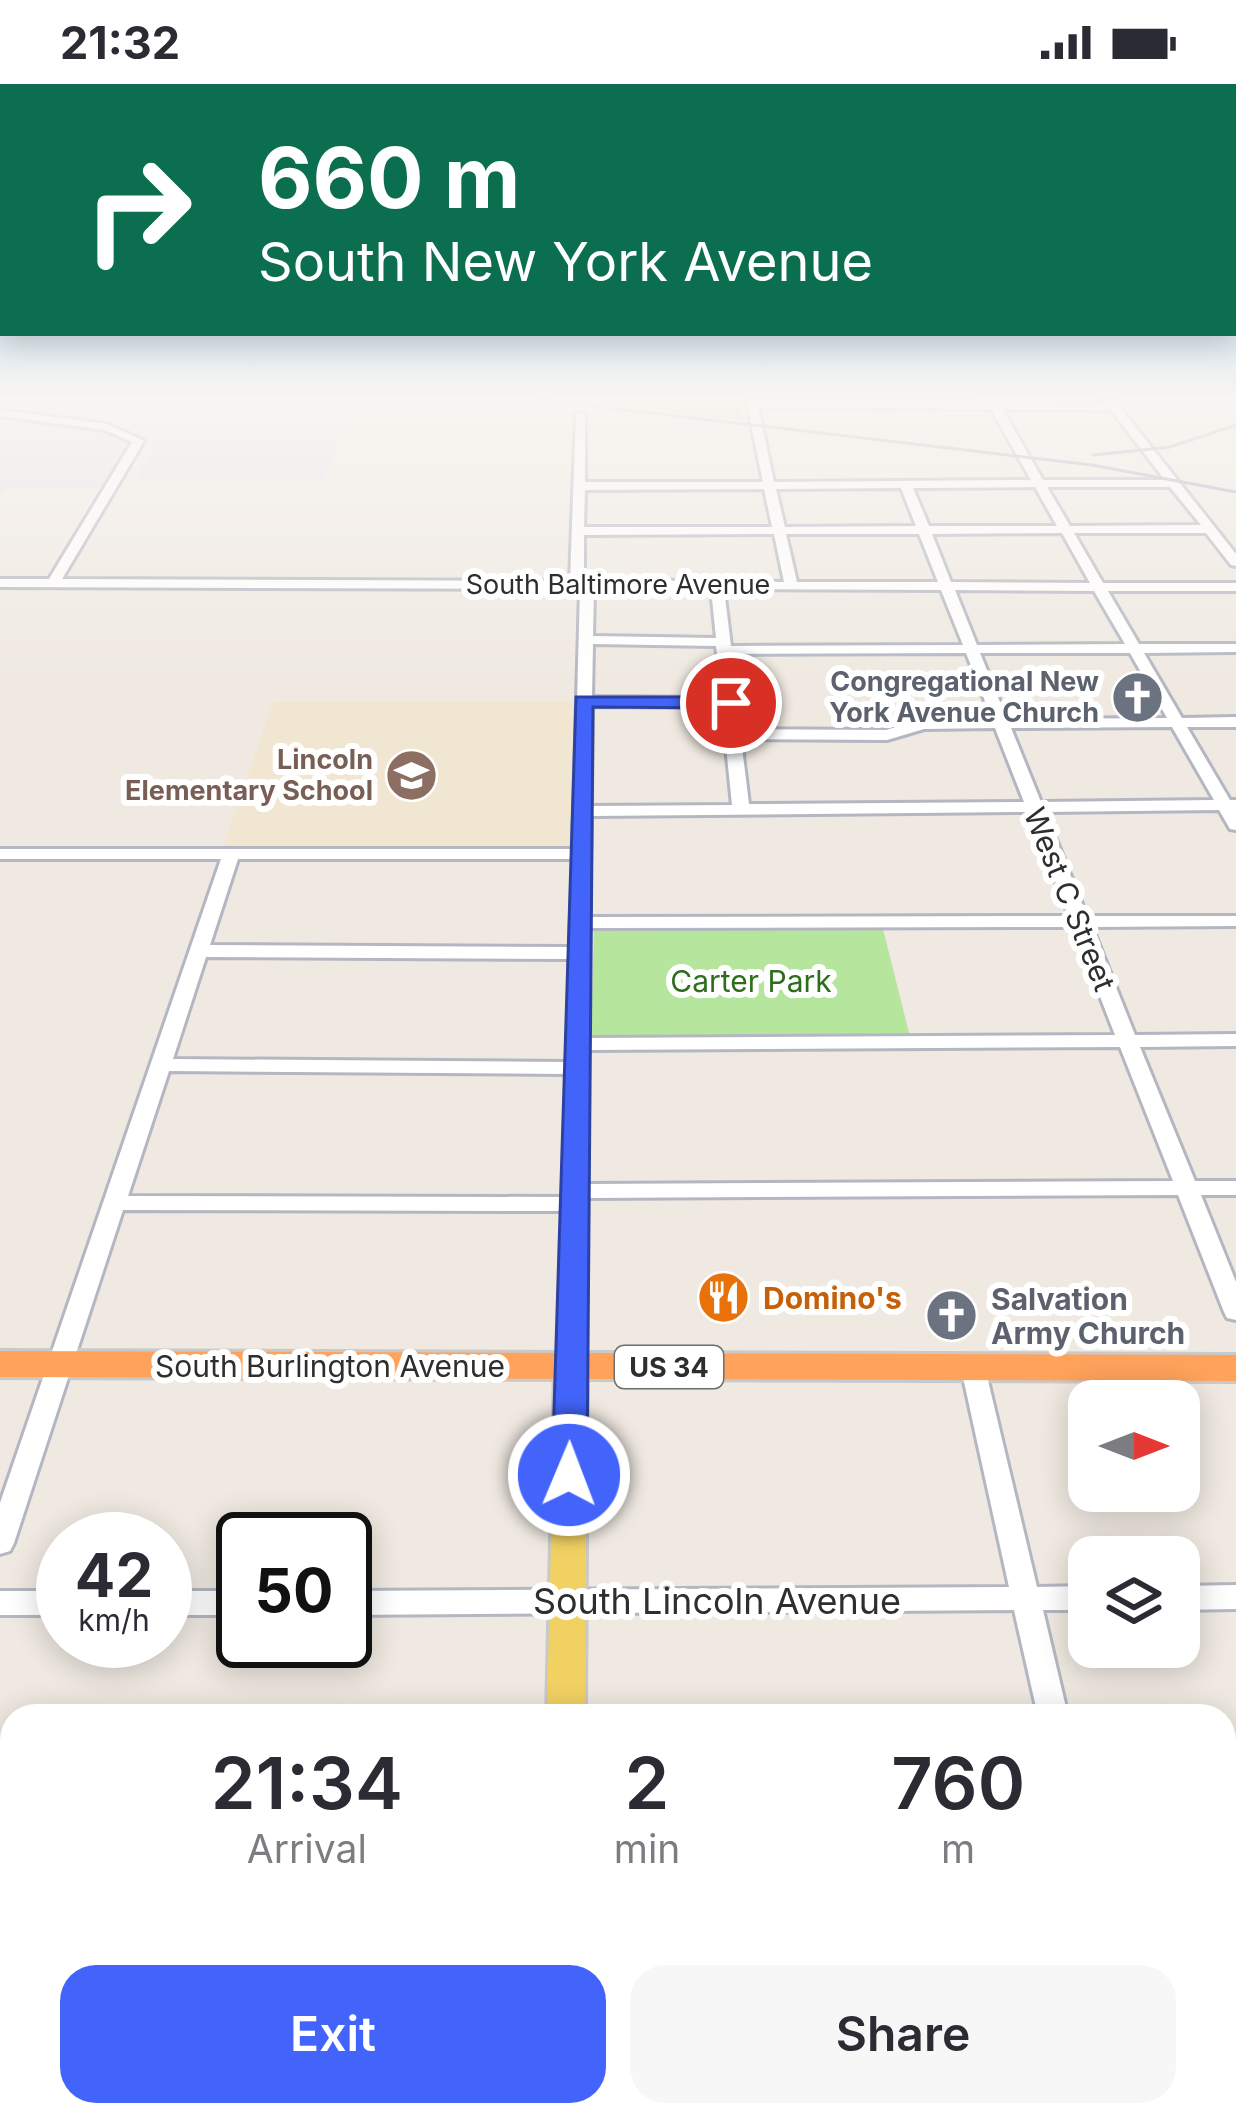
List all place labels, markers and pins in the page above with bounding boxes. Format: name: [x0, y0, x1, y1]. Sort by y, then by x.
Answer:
pin: [680, 652, 782, 754]
place label: Congregational New York Avenue Church: [829, 665, 1099, 729]
church icon: Congregational New York Avenue Church: [1110, 669, 1166, 725]
place label: Lincoln Elementary School: [125, 743, 373, 807]
school or university icon: Lincoln Elementary School: [384, 747, 440, 803]
restaurant icon: Domino's: [696, 1270, 752, 1326]
place label: Domino's: [763, 1280, 902, 1316]
place label: Salvation Army Church: [991, 1281, 1185, 1351]
church icon: Salvation Army Church: [924, 1288, 980, 1344]

